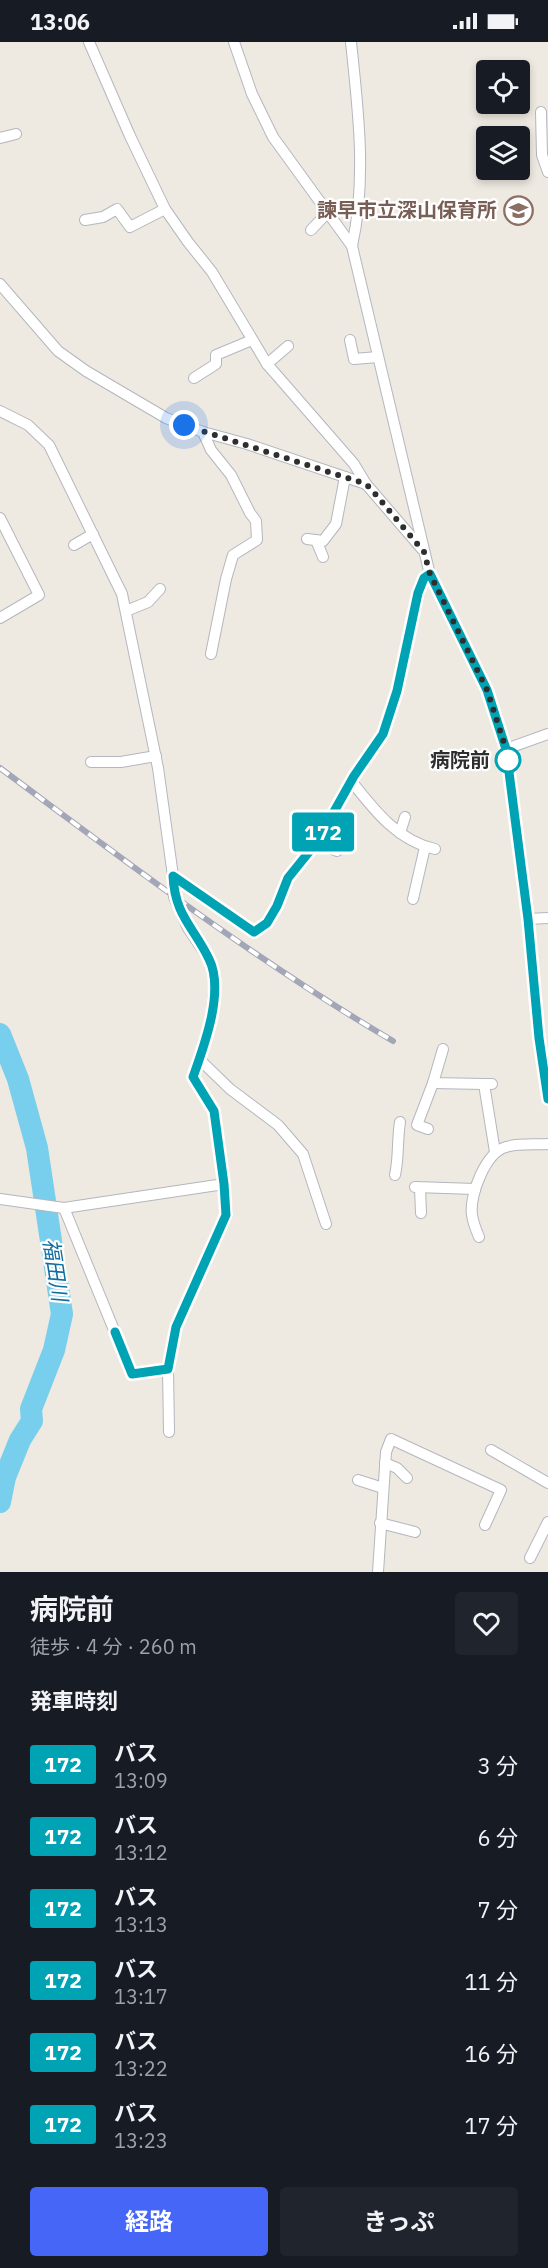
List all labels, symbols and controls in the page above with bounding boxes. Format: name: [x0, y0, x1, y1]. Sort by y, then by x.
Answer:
text: 13:06: [30, 7, 90, 36]
map controls: [476, 60, 530, 180]
button: locate: [476, 60, 530, 114]
button: layers: [476, 126, 530, 180]
school or university icon: 諫早市立深山保育所: [502, 194, 534, 226]
place label: 諫早市立深山保育所: [317, 196, 497, 223]
your location: [169, 410, 199, 440]
place label: 病院前: [430, 746, 490, 773]
marker: 病院前: [495, 747, 521, 773]
line badge: 172: [288, 812, 358, 852]
text: 172: [304, 818, 342, 846]
water label: 福田川: [37, 1237, 75, 1305]
text: 病院前: [30, 1590, 114, 1627]
button: heart: [455, 1592, 518, 1655]
text: 徒歩 · 4 分 · 260 m: [30, 1633, 197, 1660]
text: 発車時刻: [30, 1686, 118, 1715]
text: バス: [114, 1738, 158, 1767]
text: 172: [44, 1750, 82, 1778]
text: 3 分: [478, 1751, 518, 1780]
text: 13:09: [114, 1767, 168, 1794]
text: バス: [114, 1810, 158, 1839]
text: 172: [44, 1822, 82, 1850]
text: 6 分: [478, 1823, 518, 1852]
text: 13:12: [114, 1839, 168, 1866]
text: バス: [114, 1882, 158, 1911]
text: 172: [44, 1894, 82, 1922]
text: 7 分: [478, 1895, 518, 1924]
text: 13:13: [114, 1911, 168, 1938]
text: バス: [114, 1954, 158, 1983]
text: 172: [44, 1966, 82, 1994]
text: 11 分: [464, 1967, 518, 1996]
text: 13:17: [114, 1983, 168, 2010]
text: バス: [114, 2026, 158, 2055]
text: 172: [44, 2038, 82, 2066]
text: 16 分: [464, 2039, 518, 2068]
text: 13:22: [114, 2055, 168, 2082]
text: バス: [114, 2098, 158, 2127]
text: 172: [44, 2110, 82, 2138]
text: 17 分: [464, 2111, 518, 2140]
text: 13:23: [114, 2127, 168, 2154]
button: 経路: [30, 2187, 268, 2256]
button: きっぷ: [280, 2187, 518, 2256]

